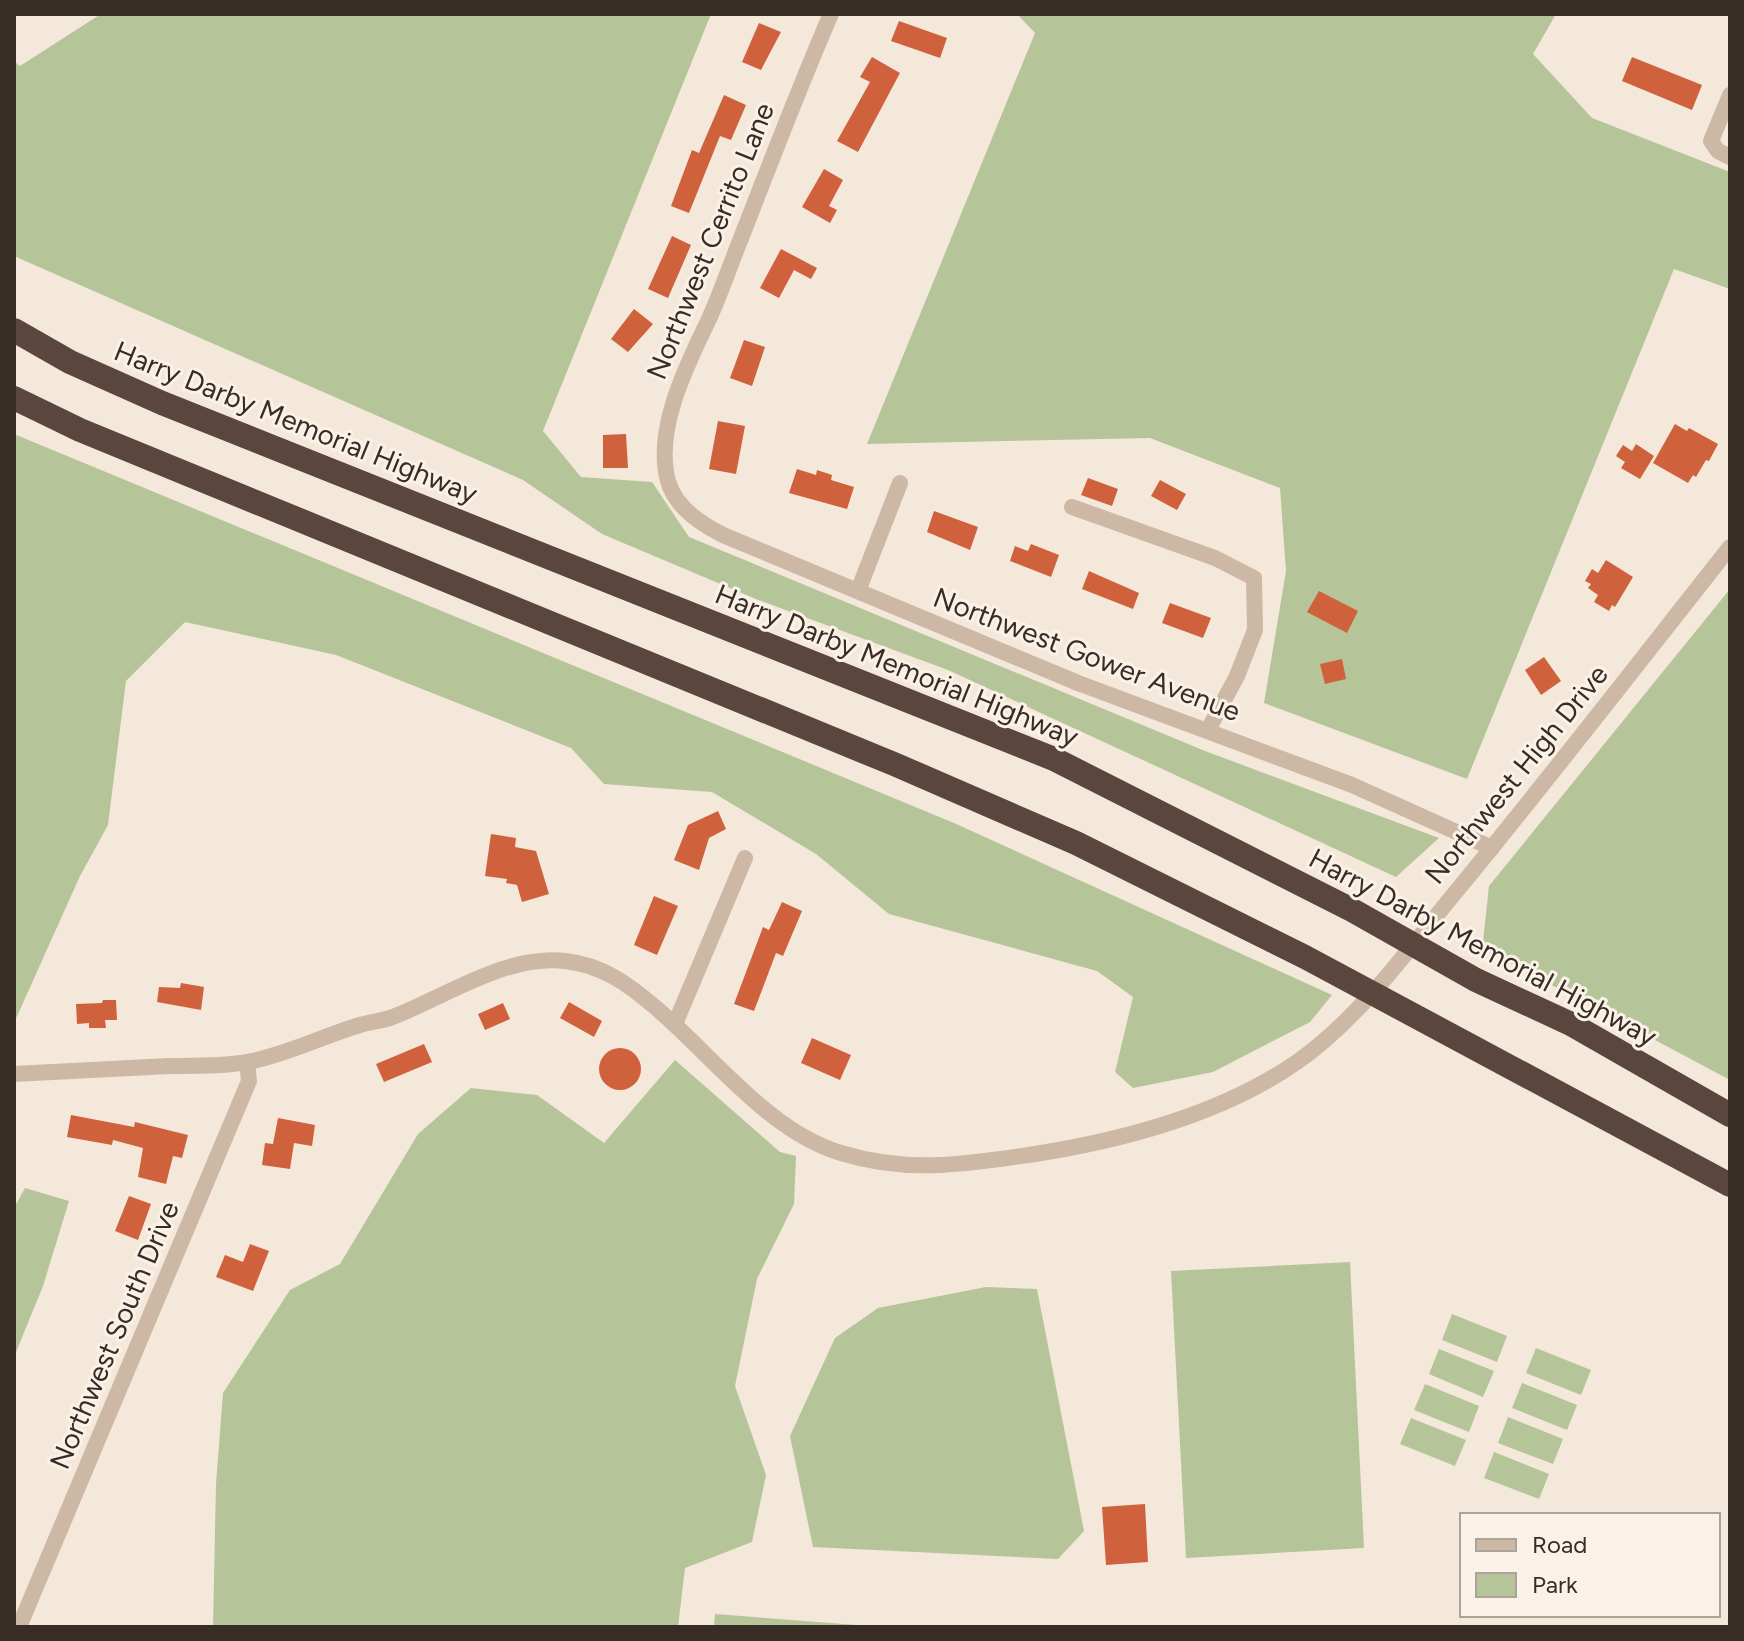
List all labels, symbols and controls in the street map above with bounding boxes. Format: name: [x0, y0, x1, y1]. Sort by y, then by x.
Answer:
street label: Northwest Cerrito Lane: [639, 98, 781, 384]
street label: Harry Darby Memorial Highway: [109, 333, 483, 511]
street label: Harry Darby Memorial Highway: [710, 576, 1084, 754]
street label: Northwest Gower Avenue: [929, 580, 1245, 728]
street label: Northwest High Drive: [1417, 658, 1615, 890]
street label: Harry Darby Memorial Highway: [1303, 841, 1663, 1053]
street label: Northwest South Drive: [42, 1196, 186, 1474]
legend: [1460, 1513, 1720, 1617]
text: Road: [1532, 1530, 1587, 1559]
text: Park: [1532, 1570, 1578, 1599]

